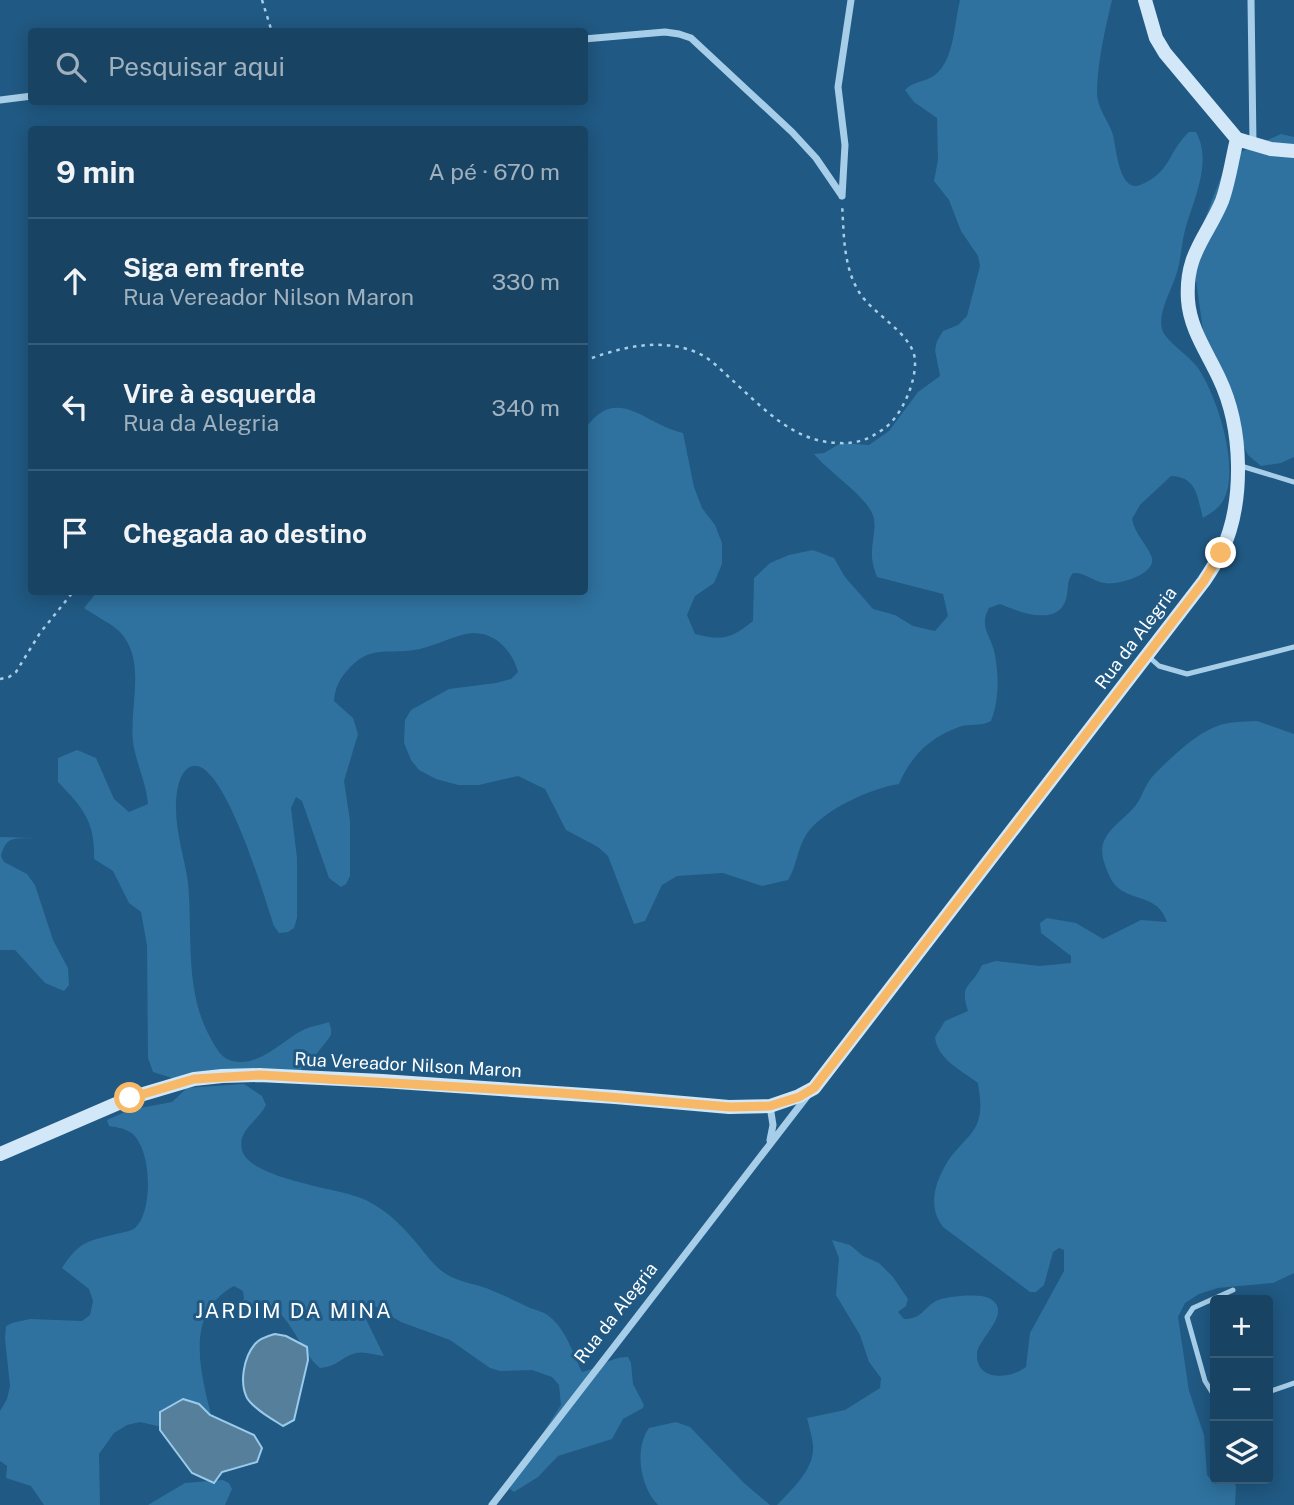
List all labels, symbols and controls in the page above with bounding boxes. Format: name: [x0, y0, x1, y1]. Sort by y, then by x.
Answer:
search box: [28, 28, 588, 105]
icon: search: [52, 48, 90, 86]
text: Pesquisar aqui: [108, 51, 285, 82]
text: 9 min: [56, 154, 135, 190]
text: A pé · 670 m: [428, 158, 560, 185]
text: Siga em frente: [123, 252, 305, 283]
icon: ahead: [56, 262, 94, 300]
text: 330 m: [492, 268, 560, 295]
text: Rua Vereador Nilson Maron: [123, 283, 414, 310]
text: Vire à esquerda: [123, 378, 316, 409]
icon: left: [56, 388, 94, 426]
text: 340 m: [492, 394, 560, 421]
text: Rua da Alegria: [123, 409, 279, 436]
icon: arrive: [56, 514, 94, 552]
text: Chegada ao destino: [123, 518, 367, 549]
route end: [1205, 537, 1236, 568]
street label: Rua da Alegria: [1090, 583, 1181, 693]
street label: Rua Vereador Nilson Maron: [294, 1048, 522, 1081]
route start: [114, 1082, 145, 1113]
street label: Rua da Alegria: [570, 1258, 661, 1367]
map controls: [1210, 1295, 1273, 1484]
button: +: [1210, 1295, 1273, 1358]
district label: JARDIM DA MINA: [195, 1298, 393, 1323]
button: −: [1210, 1358, 1273, 1421]
button: layers: [1210, 1421, 1273, 1484]

